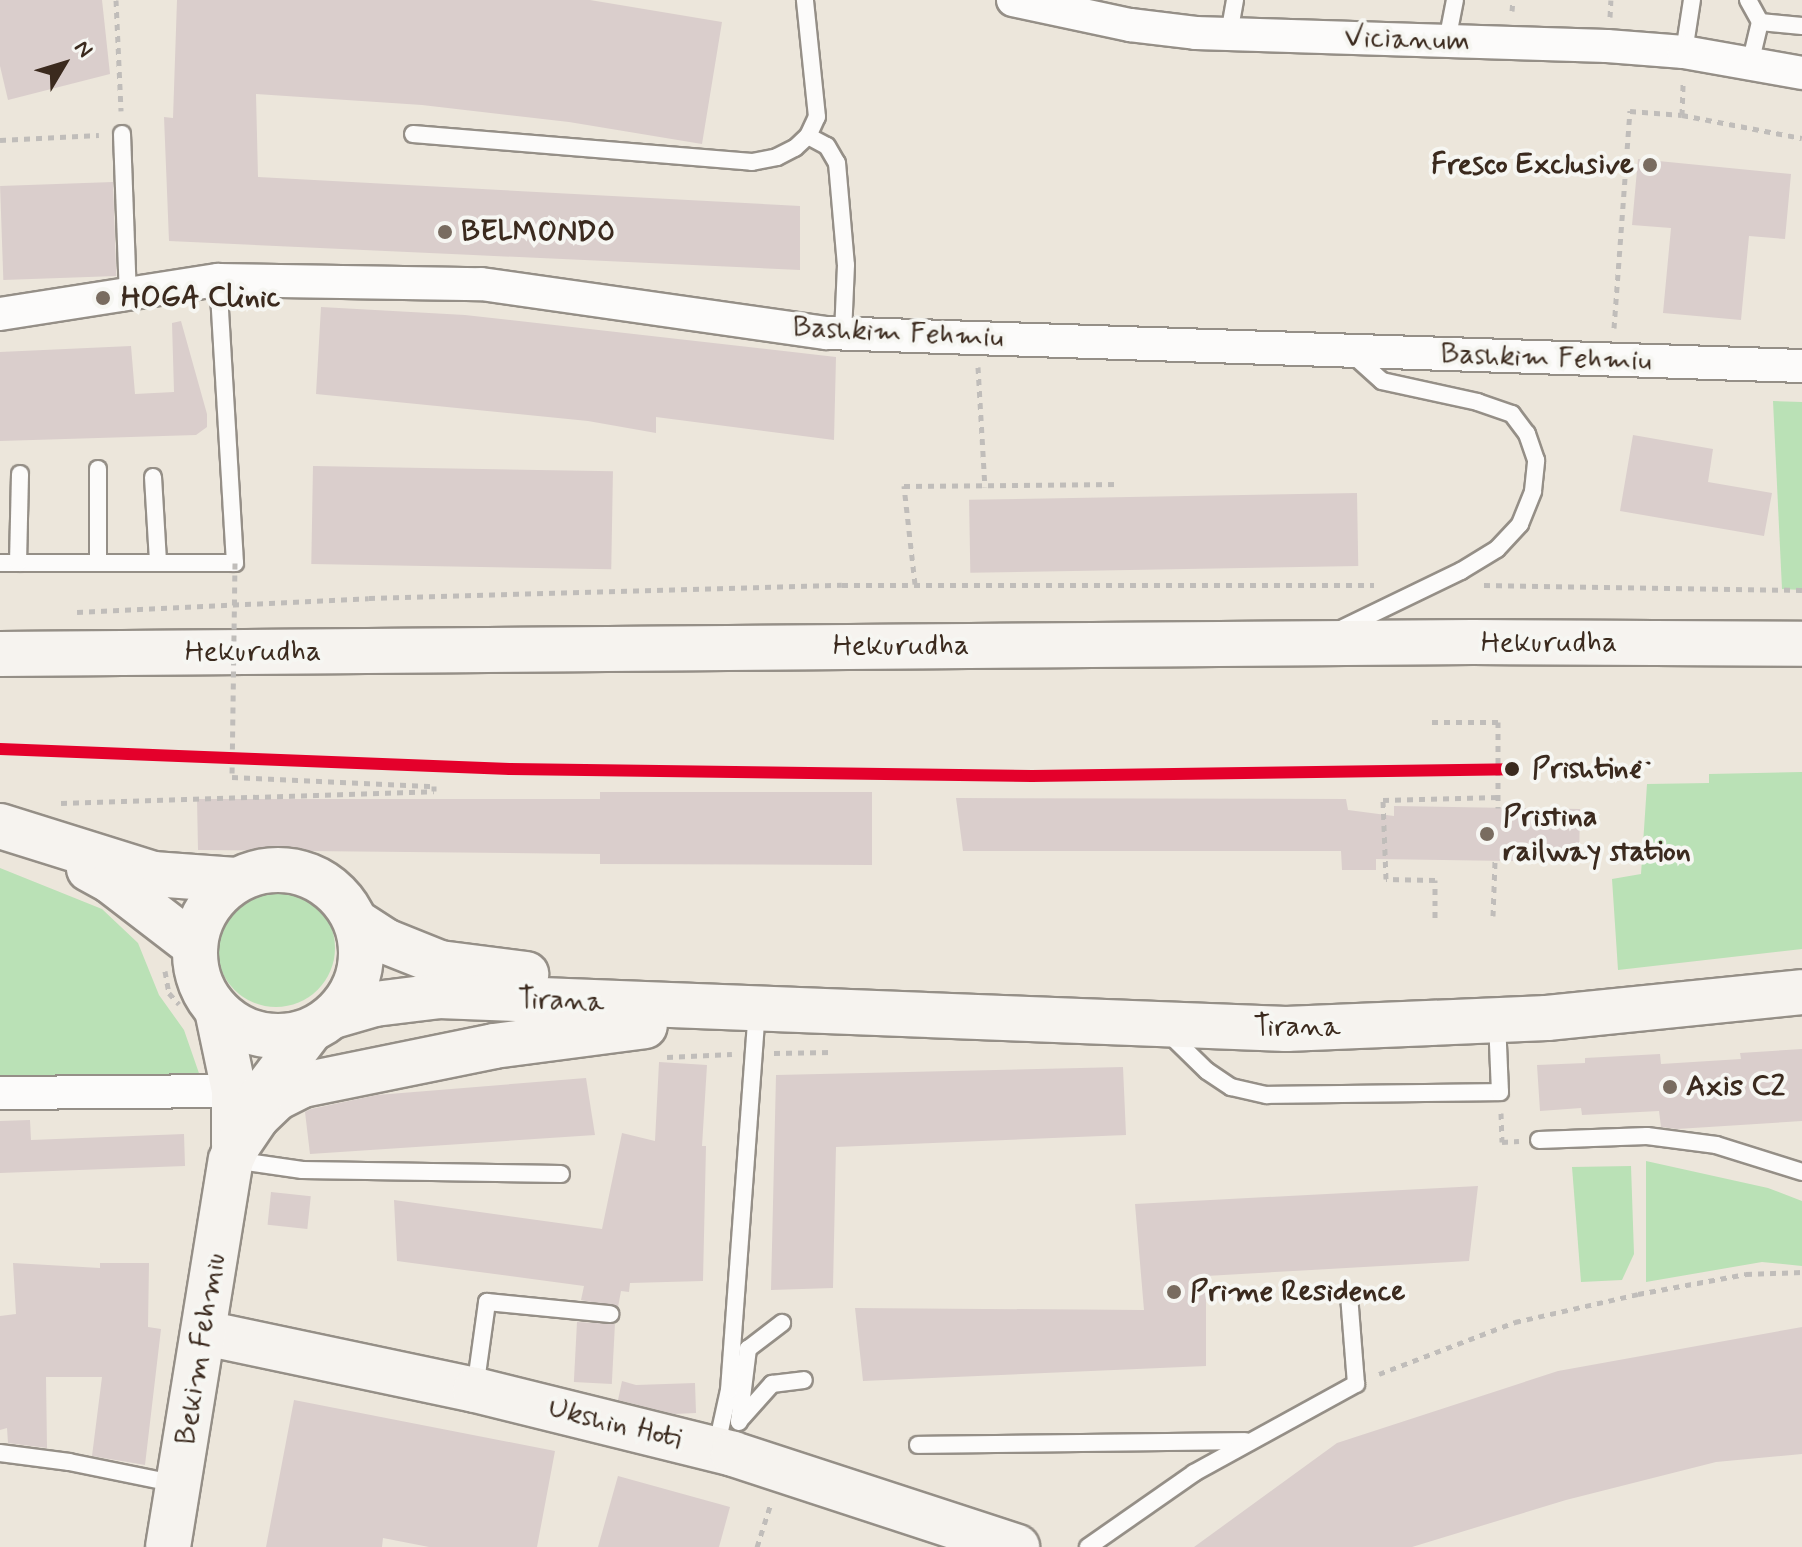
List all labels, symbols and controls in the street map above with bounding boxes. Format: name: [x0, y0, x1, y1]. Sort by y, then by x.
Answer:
street label: Vicianum: [1344, 20, 1470, 60]
north arrow: [24, 24, 104, 104]
text: N: [67, 35, 98, 64]
place label: Fresco Exclusive: [1433, 147, 1634, 183]
marker: Fresco Exclusive: [1641, 156, 1659, 174]
place label: BELMONDO: [461, 214, 615, 250]
marker: BELMONDO: [436, 223, 454, 241]
place label: HOGA Clinic: [121, 280, 282, 316]
marker: HOGA Clinic: [92, 287, 114, 309]
street label: Bashkim Fehmiu: [788, 309, 1008, 357]
street label: Bashkim Fehmiu: [1436, 336, 1656, 380]
street label: Hekurudha: [1481, 625, 1617, 661]
street label: Hekurudha: [833, 628, 969, 664]
street label: Hekurudha: [185, 634, 321, 670]
place label: Prishtinë: [1532, 751, 1641, 787]
marker: Prishtinë: [1499, 756, 1525, 782]
place label: Pristina railway station: [1503, 799, 1691, 870]
marker: Pristina railway station: [1478, 825, 1496, 843]
street label: Tirana: [517, 981, 605, 1021]
street label: Tirana: [1253, 1009, 1341, 1045]
place label: Axis C2: [1686, 1069, 1787, 1105]
marker: Axis C2: [1661, 1078, 1679, 1096]
street label: Bekim Fehmiu: [168, 1247, 234, 1451]
place label: Prime Residence: [1190, 1274, 1407, 1310]
marker: Prime Residence: [1165, 1283, 1183, 1301]
street label: Ukshin Hoti: [543, 1390, 687, 1458]

